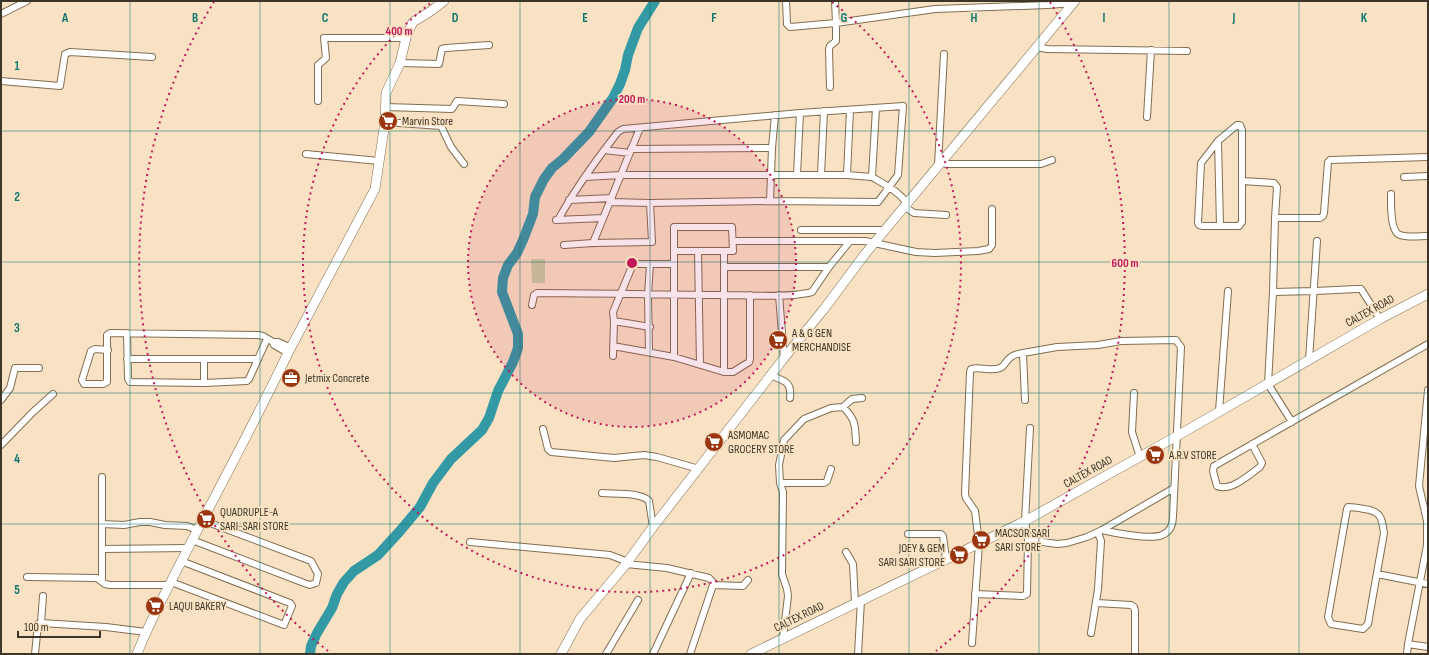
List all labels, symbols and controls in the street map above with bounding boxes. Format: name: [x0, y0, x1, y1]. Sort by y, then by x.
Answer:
text: A: [61, 10, 69, 26]
text: B: [192, 10, 198, 26]
text: C: [322, 10, 329, 26]
text: D: [452, 10, 459, 26]
text: E: [582, 10, 588, 26]
text: F: [711, 10, 717, 26]
text: G: [841, 10, 848, 26]
text: H: [971, 10, 978, 26]
text: I: [1103, 10, 1106, 26]
text: J: [1232, 10, 1236, 26]
text: K: [1361, 10, 1368, 26]
text: 400 m: [386, 24, 412, 39]
text: 1: [14, 58, 20, 74]
text: 200 m: [619, 92, 645, 107]
supermarket icon: Marvin Store: [377, 110, 399, 132]
place label: Marvin Store: [402, 114, 453, 129]
text: 2: [14, 189, 20, 205]
centre of rings: [625, 256, 639, 270]
text: 600 m: [1112, 256, 1138, 271]
street label: CALTEX ROAD: [1343, 291, 1397, 331]
text: 3: [14, 320, 20, 336]
place label: A & G GEN MERCHANDISE: [791, 326, 851, 355]
supermarket icon: A & G GEN MERCHANDISE: [767, 329, 789, 351]
office icon: Jetmix Concrete: [280, 367, 302, 389]
place label: Jetmix Concrete: [304, 371, 369, 386]
place label: ASMOMAC GROCERY STORE: [727, 428, 795, 457]
supermarket icon: ASMOMAC GROCERY STORE: [703, 431, 725, 453]
supermarket icon: A.R.V STORE: [1144, 444, 1166, 466]
place label: A.R.V STORE: [1168, 448, 1217, 463]
text: 4: [14, 451, 20, 467]
street label: CALTEX ROAD: [1061, 452, 1115, 492]
place label: QUADRUPLE-A SARI-SARI STORE: [220, 505, 289, 534]
supermarket icon: QUADRUPLE-A SARI-SARI STORE: [195, 508, 217, 530]
place label: MACSOR SARI SARI STORE: [995, 526, 1050, 555]
supermarket icon: MACSOR SARI SARI STORE: [970, 529, 992, 551]
place label: JOEY & GEM SARI SARI STORE: [879, 541, 945, 570]
supermarket icon: JOEY & GEM SARI SARI STORE: [948, 544, 970, 566]
text: 5: [14, 582, 20, 598]
supermarket icon: LAQUI BAKERY: [144, 595, 166, 617]
street label: CALTEX ROAD: [772, 598, 827, 636]
place label: LAQUI BAKERY: [169, 599, 226, 614]
scale bar: [18, 613, 100, 639]
text: 100 m: [24, 620, 49, 635]

